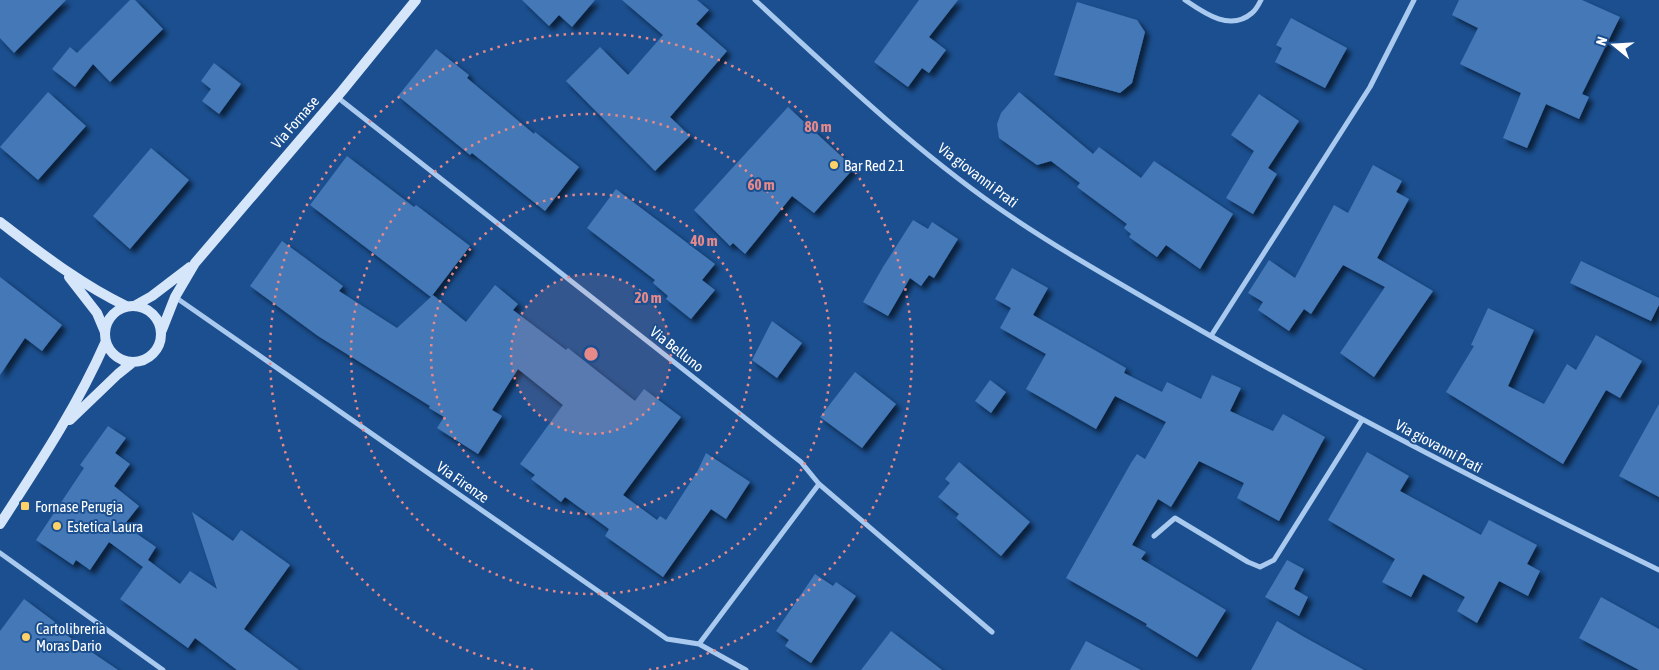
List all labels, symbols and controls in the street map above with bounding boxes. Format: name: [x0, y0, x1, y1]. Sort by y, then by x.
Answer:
north arrow: [1589, 20, 1639, 70]
text: N: [1593, 35, 1611, 47]
street label: Via Fornase: [268, 92, 322, 152]
text: 80 m: [805, 118, 832, 135]
street label: Via giovanni Prati: [935, 139, 1021, 211]
place label: Bar Red 2.1: [844, 157, 905, 174]
marker: Bar Red 2.1: [828, 159, 840, 171]
text: 60 m: [748, 176, 775, 193]
text: 40 m: [690, 232, 718, 249]
text: 20 m: [635, 289, 662, 306]
street label: Via Belluno: [647, 323, 707, 375]
centre of rings: [582, 345, 600, 363]
street label: Via giovanni Prati: [1393, 416, 1485, 476]
street label: Via Firenze: [434, 458, 493, 506]
place label: Fornase Perugia: [35, 498, 123, 515]
marker: Fornase Perugia: [19, 500, 31, 512]
place label: Estetica Laura: [67, 518, 143, 535]
marker: Estetica Laura: [51, 520, 63, 532]
place label: Cartolibreria Moras Dario: [36, 620, 106, 654]
marker: Cartolibreria Moras Dario: [20, 631, 32, 643]

